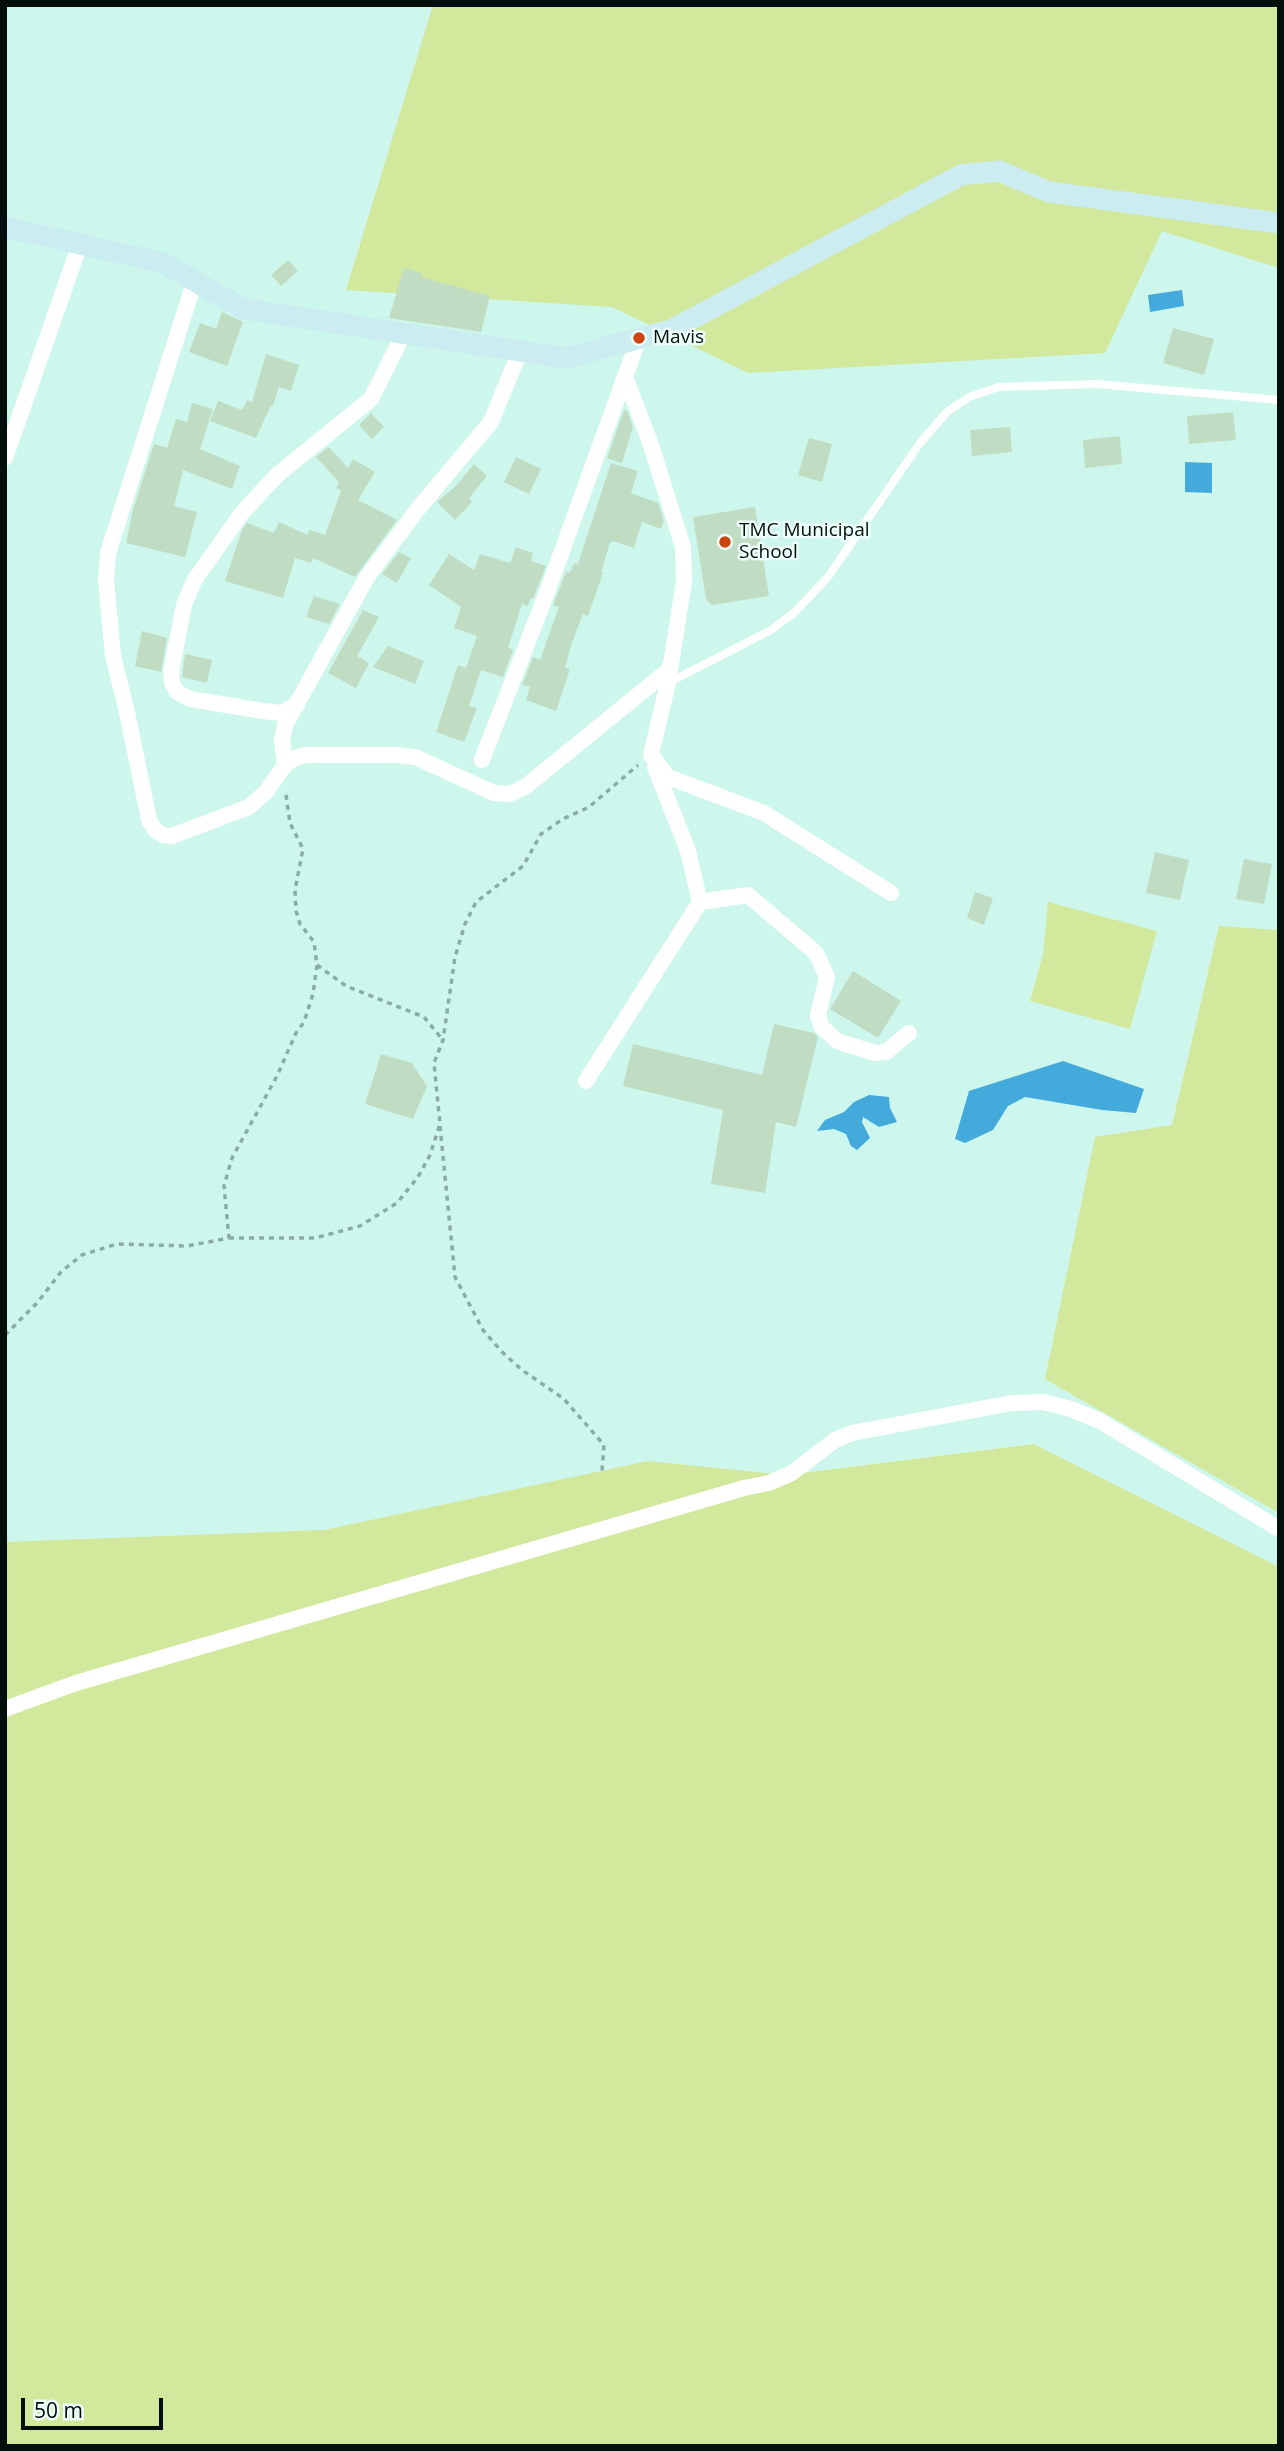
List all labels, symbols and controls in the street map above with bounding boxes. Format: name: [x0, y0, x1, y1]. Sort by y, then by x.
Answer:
place label: Mavis: [653, 327, 704, 349]
marker: Mavis: [631, 330, 647, 346]
place label: TMC Municipal School: [739, 520, 870, 564]
marker: TMC Municipal School: [717, 534, 733, 550]
scale bar: [24, 2384, 166, 2428]
text: 50 m: [34, 2396, 83, 2424]

